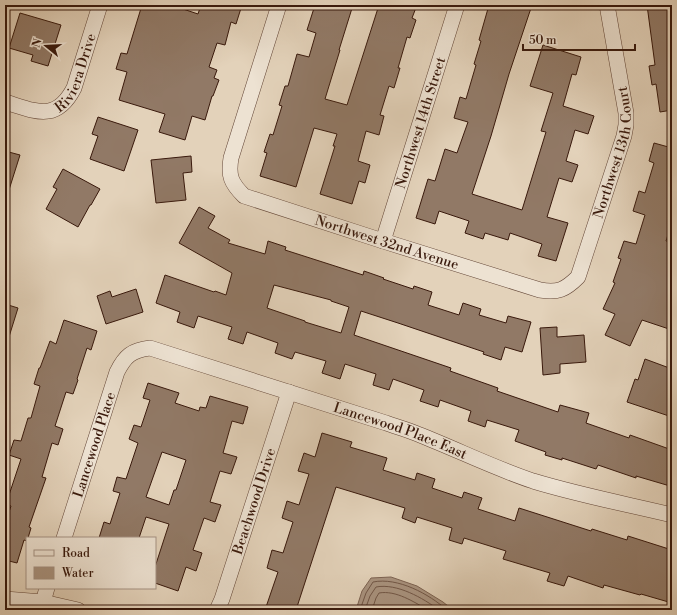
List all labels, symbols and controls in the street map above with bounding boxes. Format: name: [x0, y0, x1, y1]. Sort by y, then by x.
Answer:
north arrow: [26, 26, 66, 66]
scale bar: [523, 26, 635, 52]
street label: Riviera Drive: [51, 31, 101, 117]
text: 50 m: [529, 33, 557, 48]
text: N: [29, 37, 46, 50]
street label: Northwest 14th Street: [392, 55, 450, 191]
street label: Northwest 13th Court: [590, 85, 636, 221]
street label: Northwest 32nd Avenue: [313, 212, 461, 274]
street label: Lancewood Place: [69, 390, 120, 500]
street label: Lancewood Place East: [331, 399, 470, 464]
street label: Beachwood Drive: [229, 446, 280, 558]
legend: [26, 537, 156, 589]
text: Road: [62, 546, 90, 561]
text: Water: [61, 566, 94, 581]

